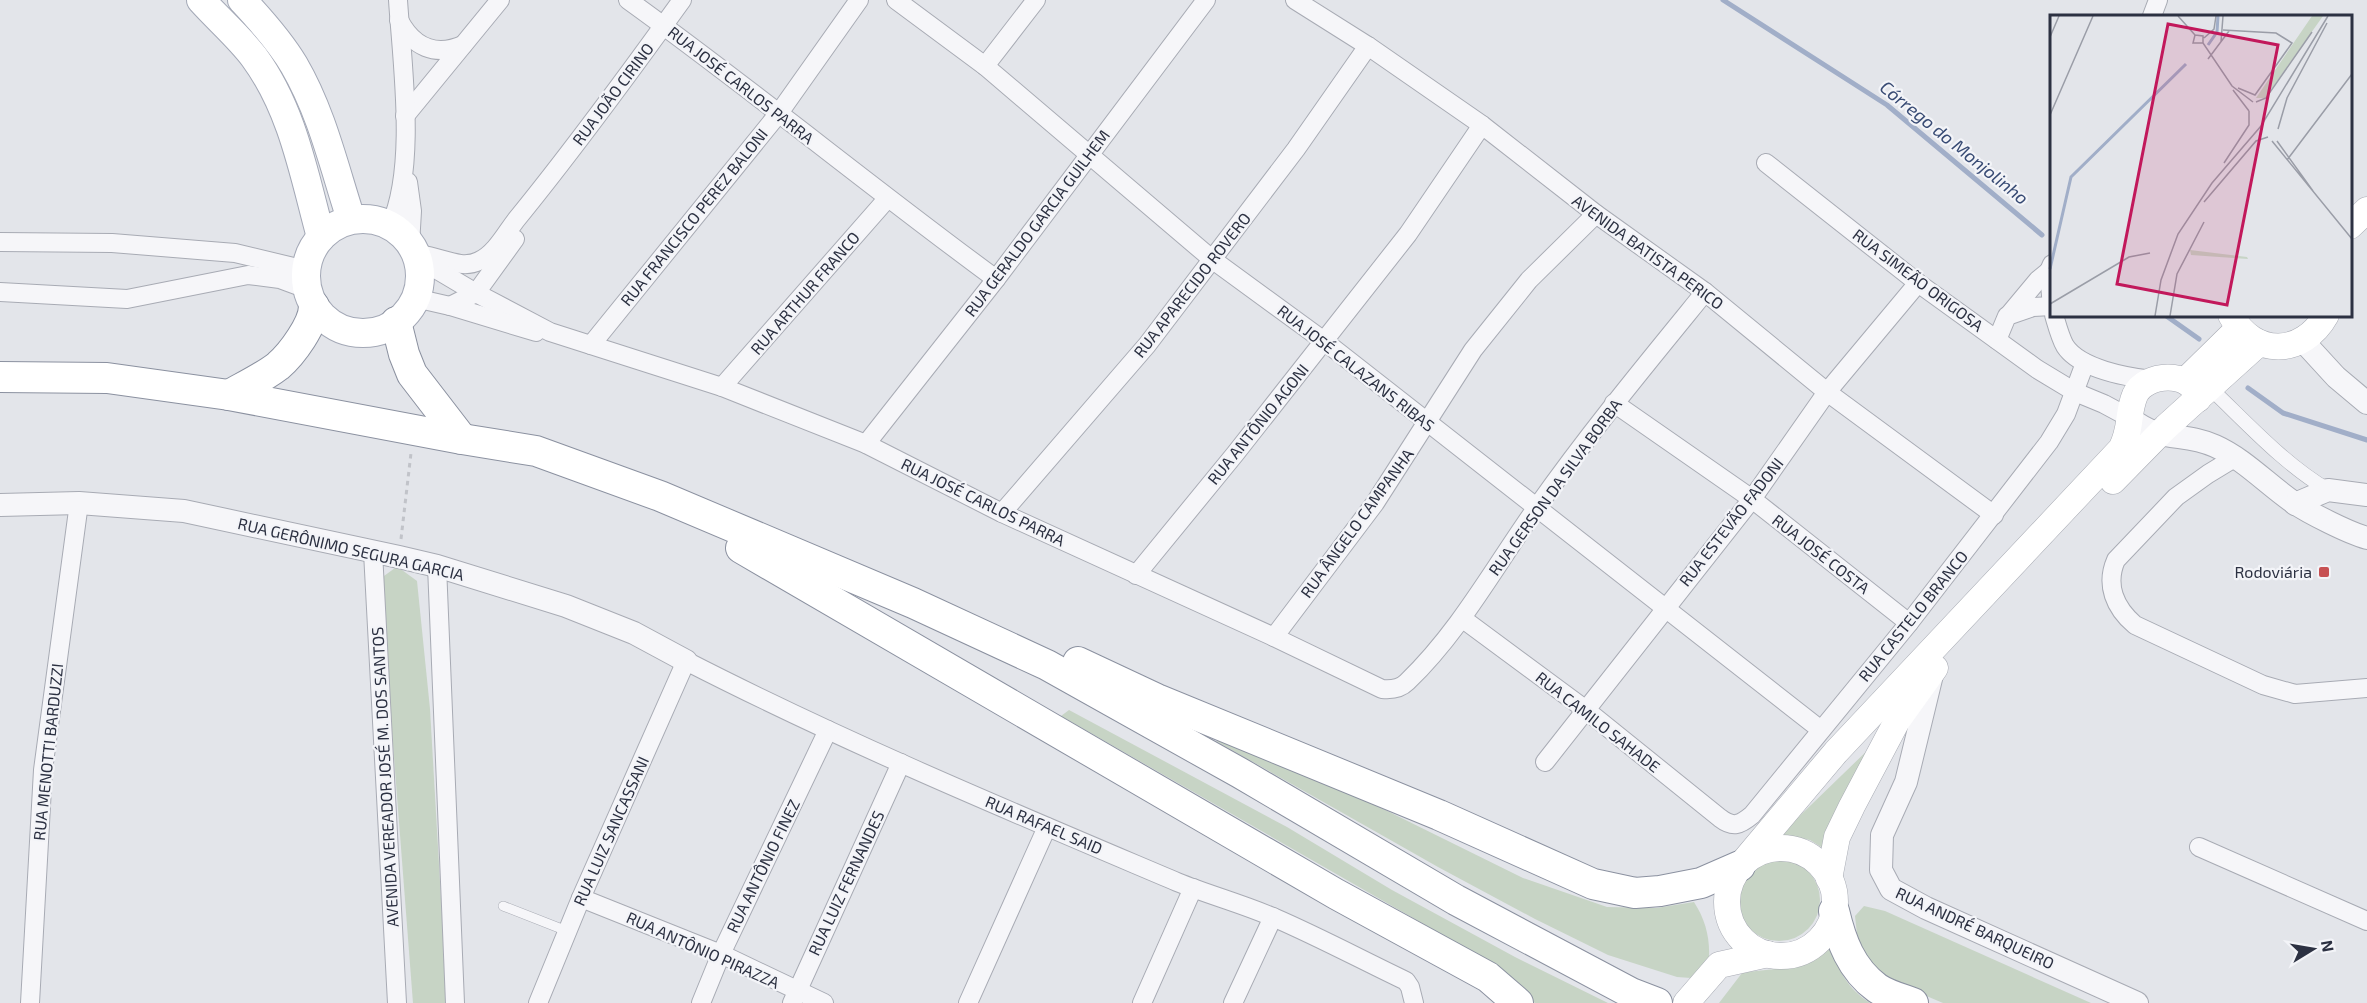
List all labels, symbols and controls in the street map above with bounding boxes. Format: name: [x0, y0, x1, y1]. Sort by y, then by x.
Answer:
inset map: [2050, 15, 2352, 316]
street label: RUA JOSÉ CARLOS PARRA: [665, 22, 818, 147]
street label: RUA JOÃO CIRINO: [568, 39, 657, 148]
water label: Córrego do Monjolinho: [1876, 76, 2033, 209]
street label: RUA FRANCISCO PEREZ BALONI: [616, 124, 771, 309]
street label: RUA GERALDO GARCIA GUILHEM: [960, 126, 1113, 320]
street label: AVENIDA BATISTA PERICO: [1569, 190, 1728, 313]
street label: RUA APARECIDO ROVERO: [1129, 208, 1254, 361]
street label: RUA SIMEÃO ORIGOSA: [1849, 224, 1987, 335]
street label: RUA ARTHUR FRANCO: [746, 227, 863, 358]
street label: RUA JOSÉ CALAZANS RIBAS: [1274, 300, 1439, 435]
street label: RUA ANTÔNIO AGONI: [1203, 360, 1312, 488]
street label: RUA GERSON DA SILVA BORBA: [1484, 395, 1625, 579]
street label: RUA ÂNGELO CAMPANHA: [1296, 444, 1417, 601]
street label: RUA JOSÉ CARLOS PARRA: [898, 454, 1068, 549]
street label: RUA ESTEVÃO FADONI: [1675, 454, 1787, 590]
street label: RUA JOSÉ COSTA: [1769, 510, 1874, 597]
street label: RUA GERÔNIMO SEGURA GARCIA: [236, 513, 466, 584]
street label: RUA CASTELO BRANCO: [1854, 546, 1971, 685]
place label: Rodoviária: [2235, 562, 2312, 581]
marker: Rodoviária: [2317, 565, 2331, 579]
street label: AVENIDA VEREADOR JOSÉ M. DOS SANTOS: [367, 626, 402, 928]
street label: RUA MENOTTI BARDUZZI: [29, 662, 66, 841]
street label: RUA CAMILO SAHADE: [1532, 667, 1664, 776]
street label: RUA LUIZ SANCASSANI: [569, 753, 652, 909]
street label: RUA RAFAEL SAID: [983, 791, 1106, 858]
street label: RUA ANTÔNIO FINEZ: [722, 796, 803, 936]
street label: RUA LUIZ FERNANDES: [804, 807, 887, 958]
street label: RUA ANDRÉ BARQUEIRO: [1893, 883, 2057, 973]
street label: RUA ANTÔNIO PIRAZZA: [624, 907, 783, 992]
north arrow: [2283, 919, 2343, 979]
text: N: [2318, 939, 2339, 954]

